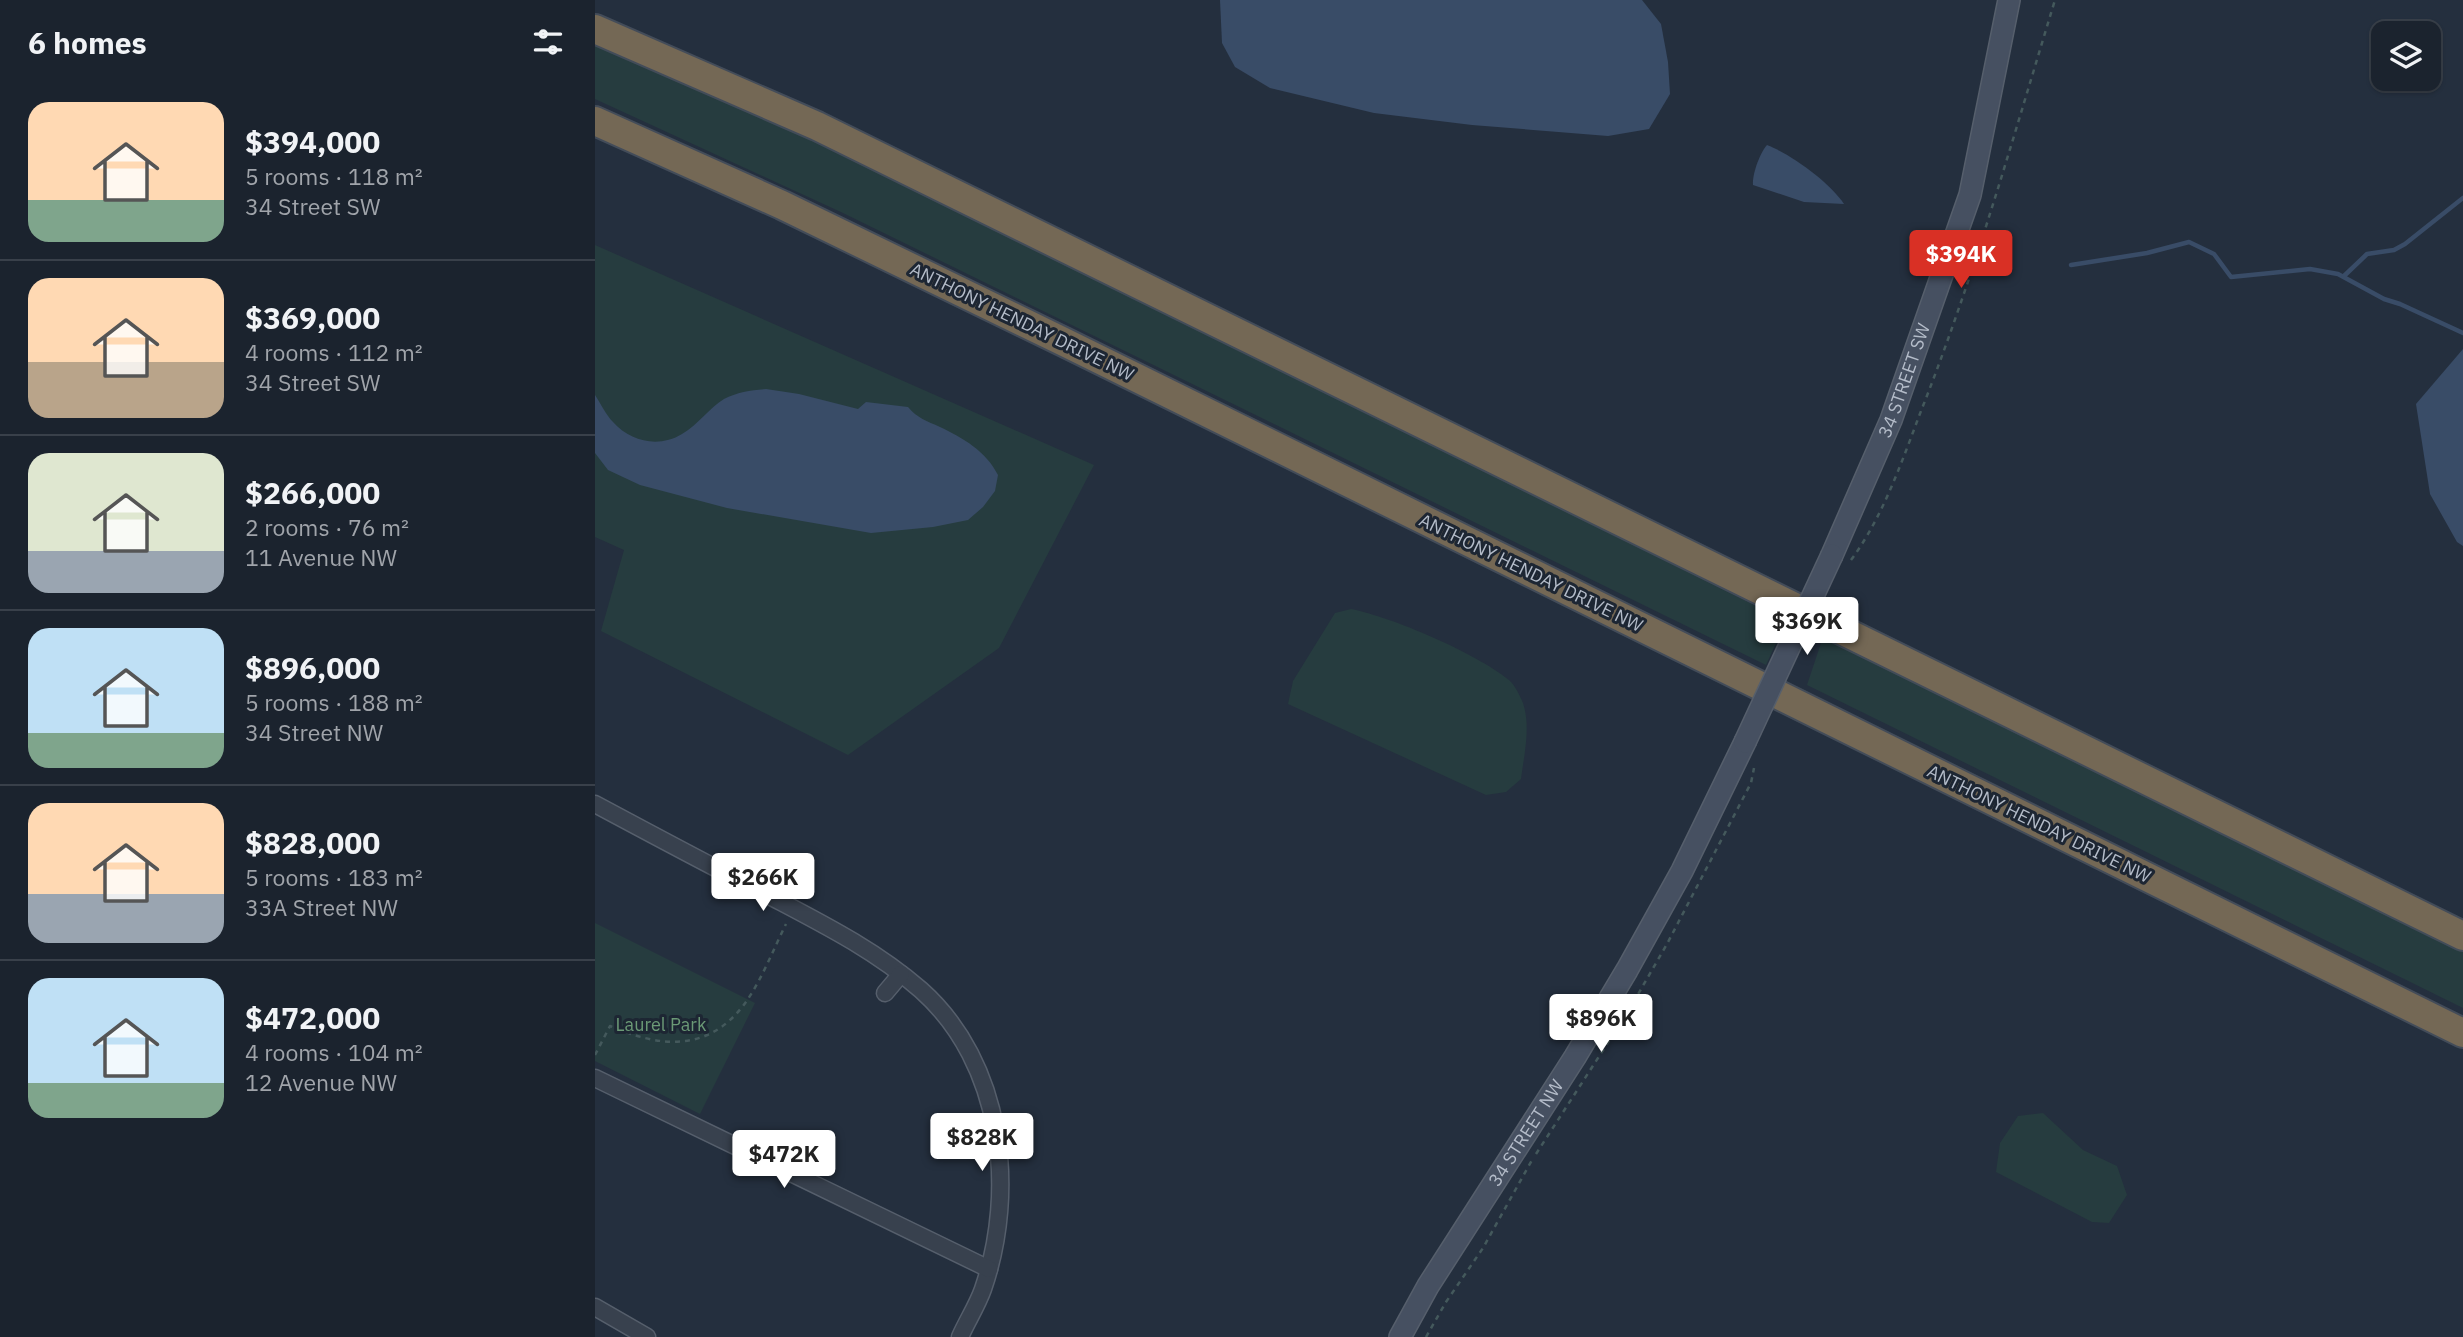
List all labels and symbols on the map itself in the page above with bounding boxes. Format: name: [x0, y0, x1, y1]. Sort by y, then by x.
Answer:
pin: $394K: [1912, 230, 2010, 290]
street label: ANTHONY HENDAY DRIVE NW: [907, 257, 1138, 386]
street label: 34 STREET SW: [1873, 320, 1935, 441]
street label: ANTHONY HENDAY DRIVE NW: [1416, 508, 1647, 637]
pin: $369K: [1758, 598, 1856, 657]
street label: ANTHONY HENDAY DRIVE NW: [1924, 759, 2155, 888]
pin: $266K: [714, 853, 812, 913]
pin: $896K: [1552, 995, 1650, 1054]
park label: Laurel Park: [616, 1013, 707, 1036]
street label: 34 STREET NW: [1483, 1075, 1568, 1190]
pin: $828K: [933, 1114, 1031, 1173]
pin: $472K: [735, 1130, 833, 1190]

